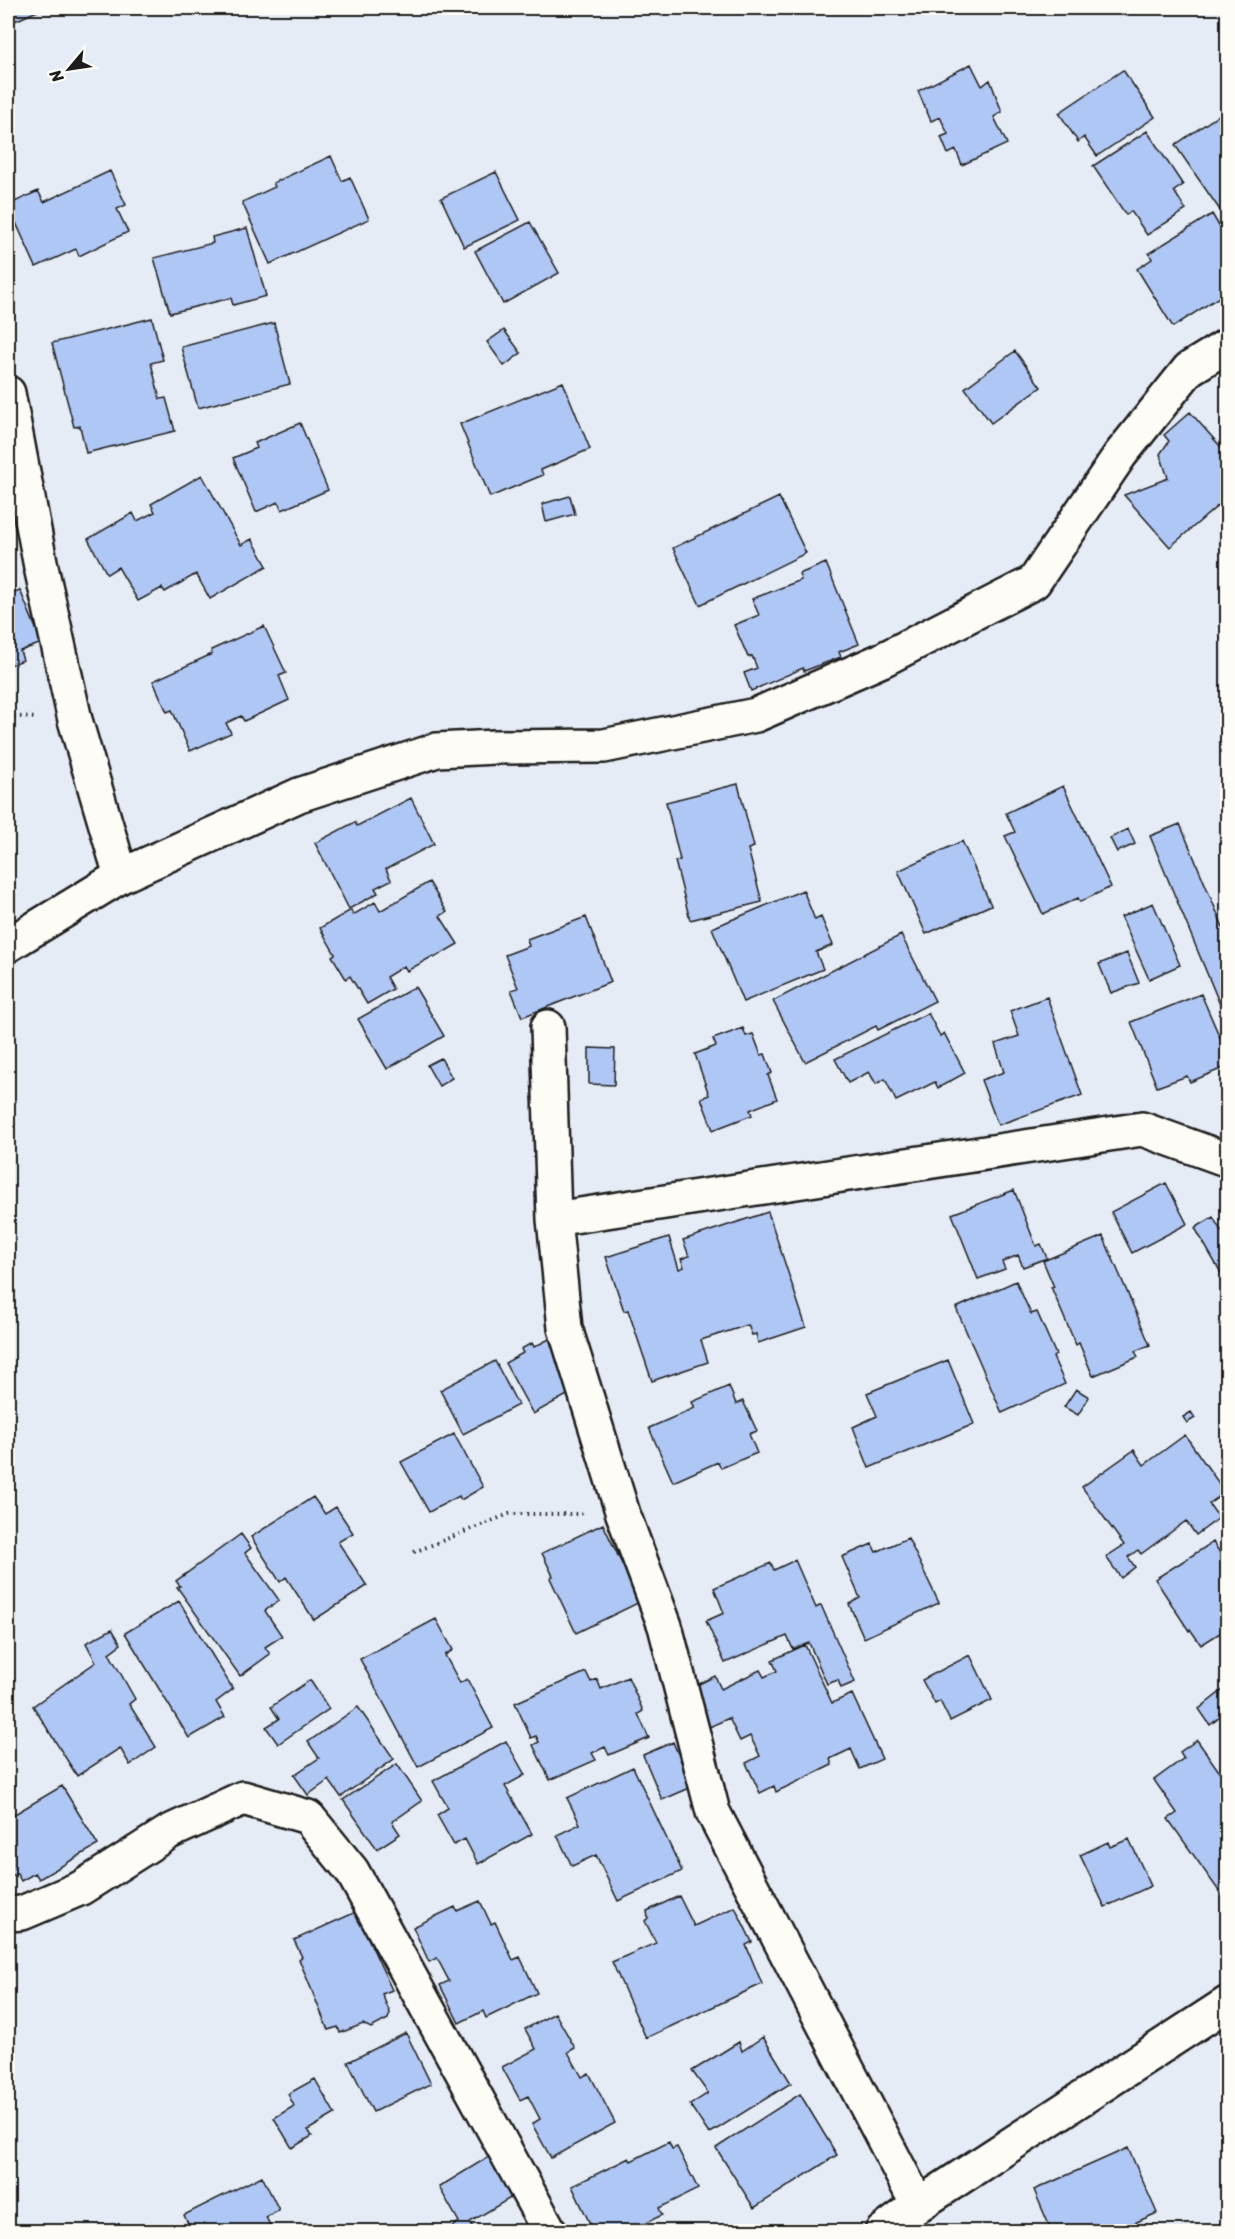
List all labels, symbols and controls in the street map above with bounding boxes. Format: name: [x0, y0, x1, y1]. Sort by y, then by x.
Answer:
north arrow: [39, 39, 99, 99]
text: N: [41, 63, 72, 89]

